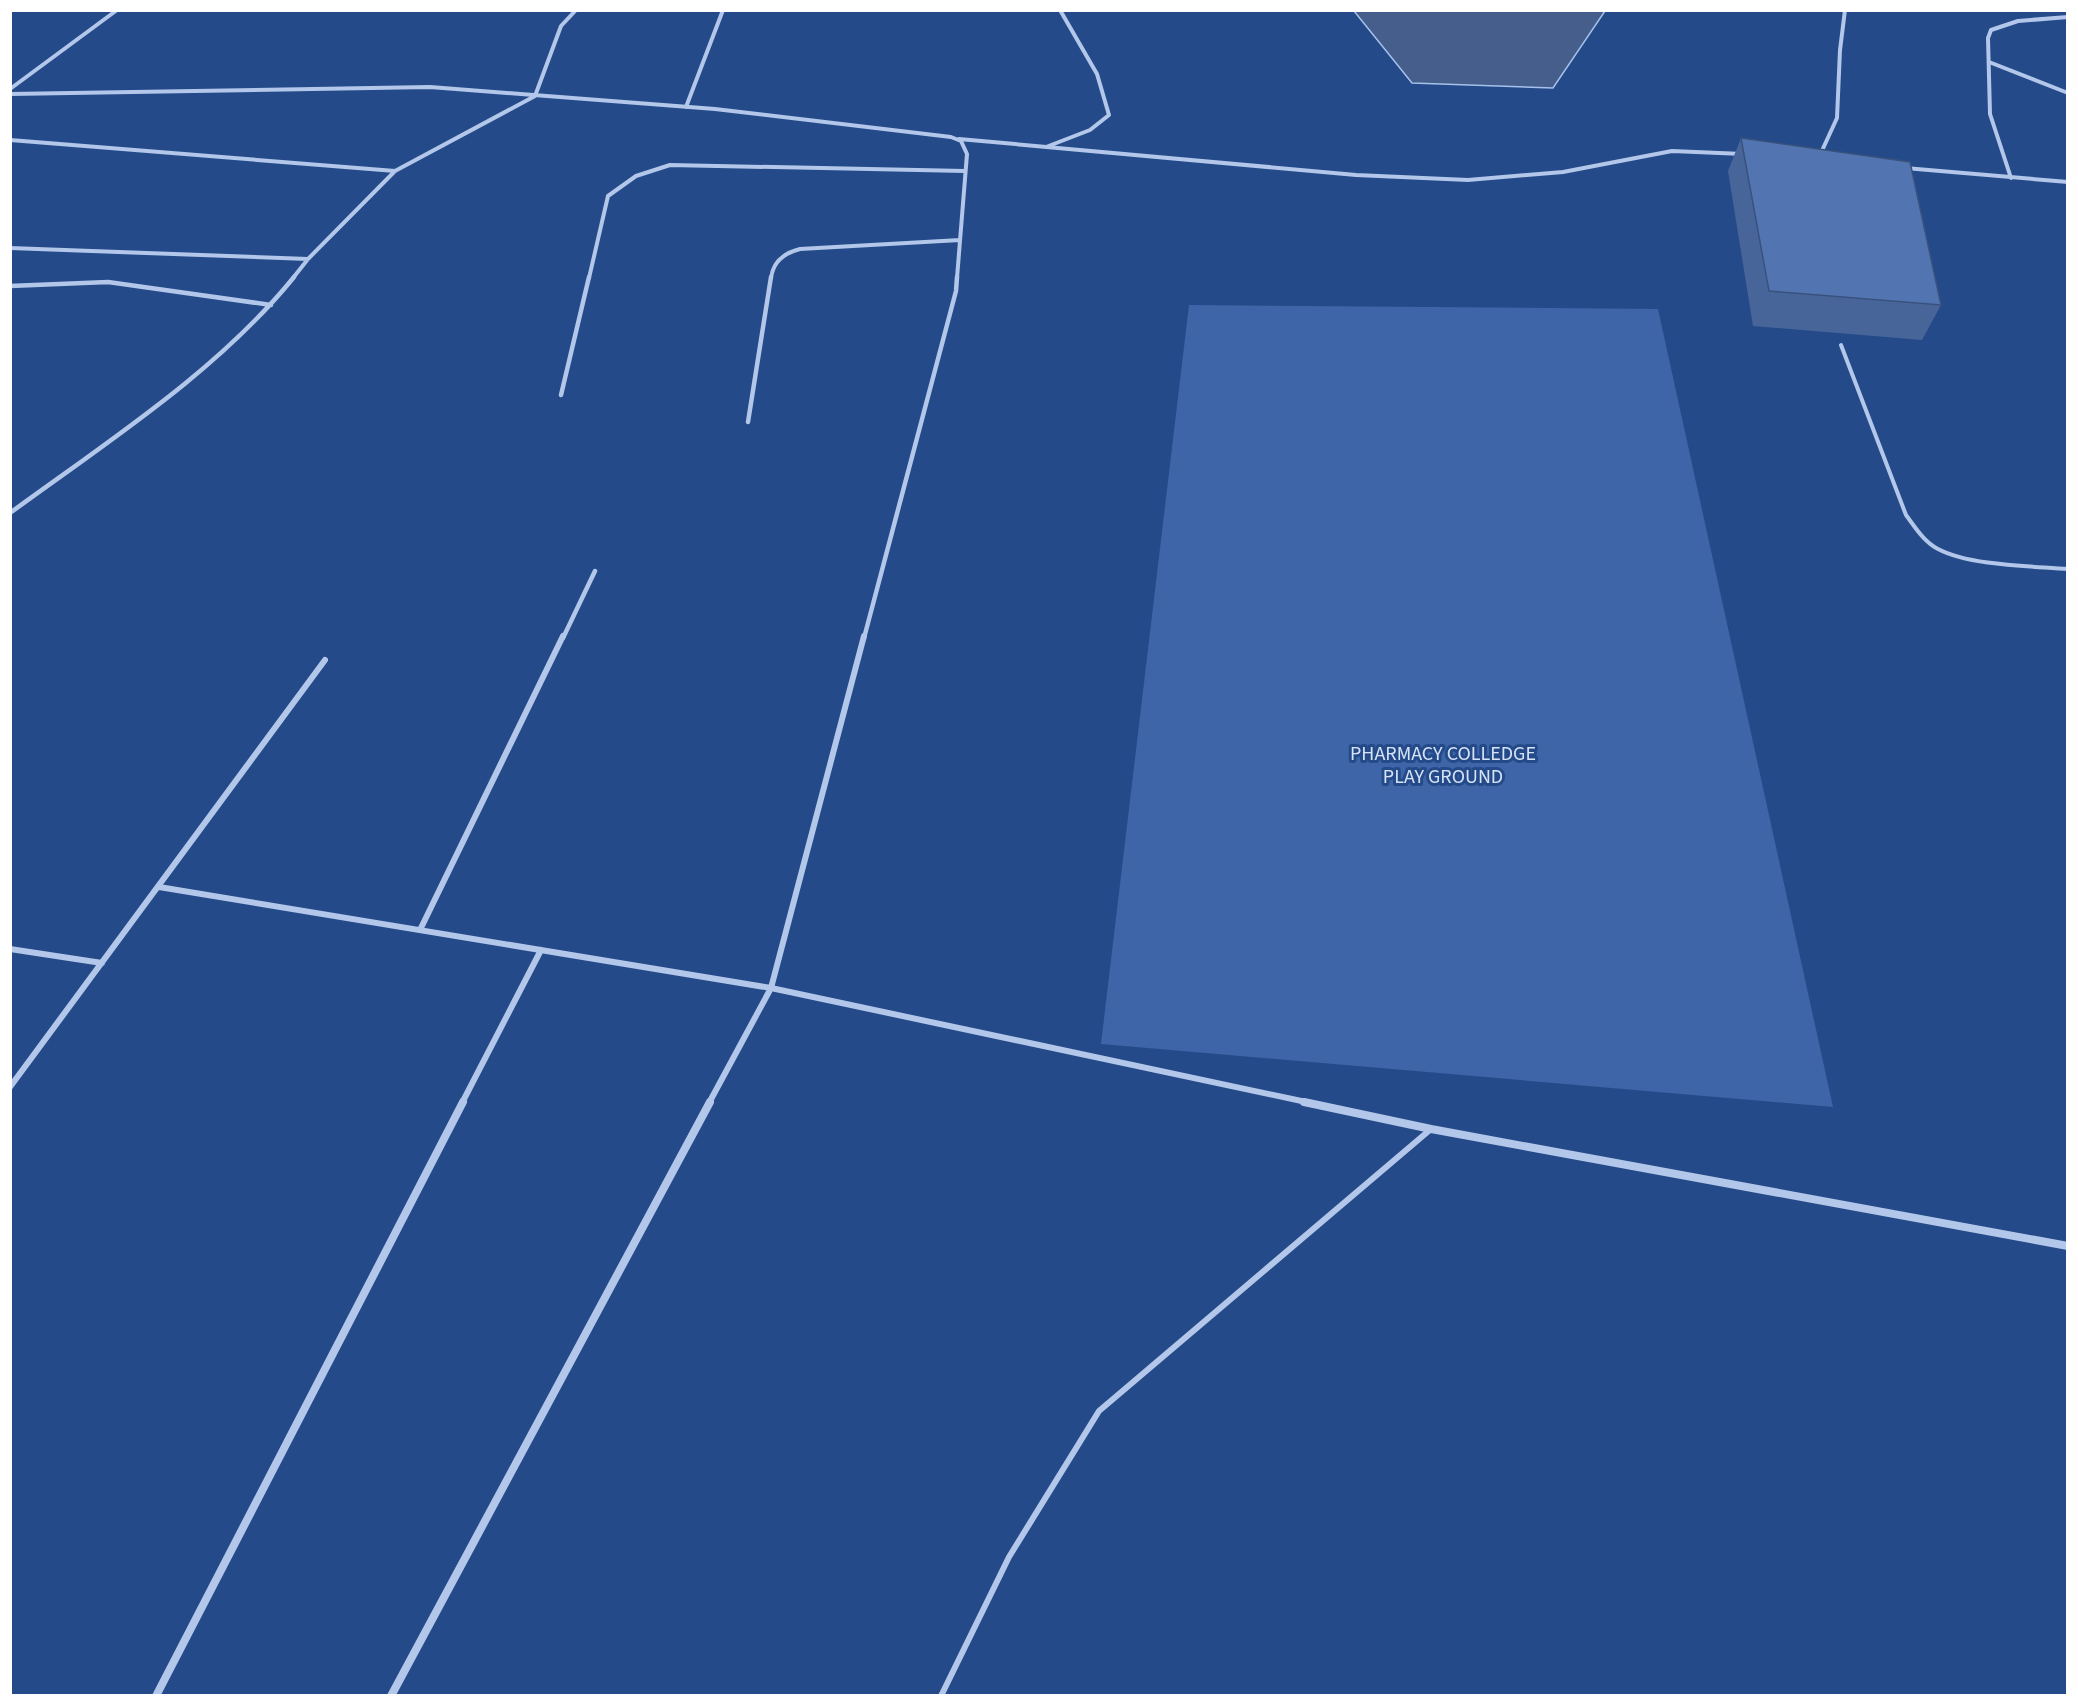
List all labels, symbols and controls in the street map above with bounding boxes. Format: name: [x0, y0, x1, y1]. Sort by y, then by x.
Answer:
park label: PHARMACY COLLEDGE PLAY GROUND: [1350, 740, 1536, 791]

